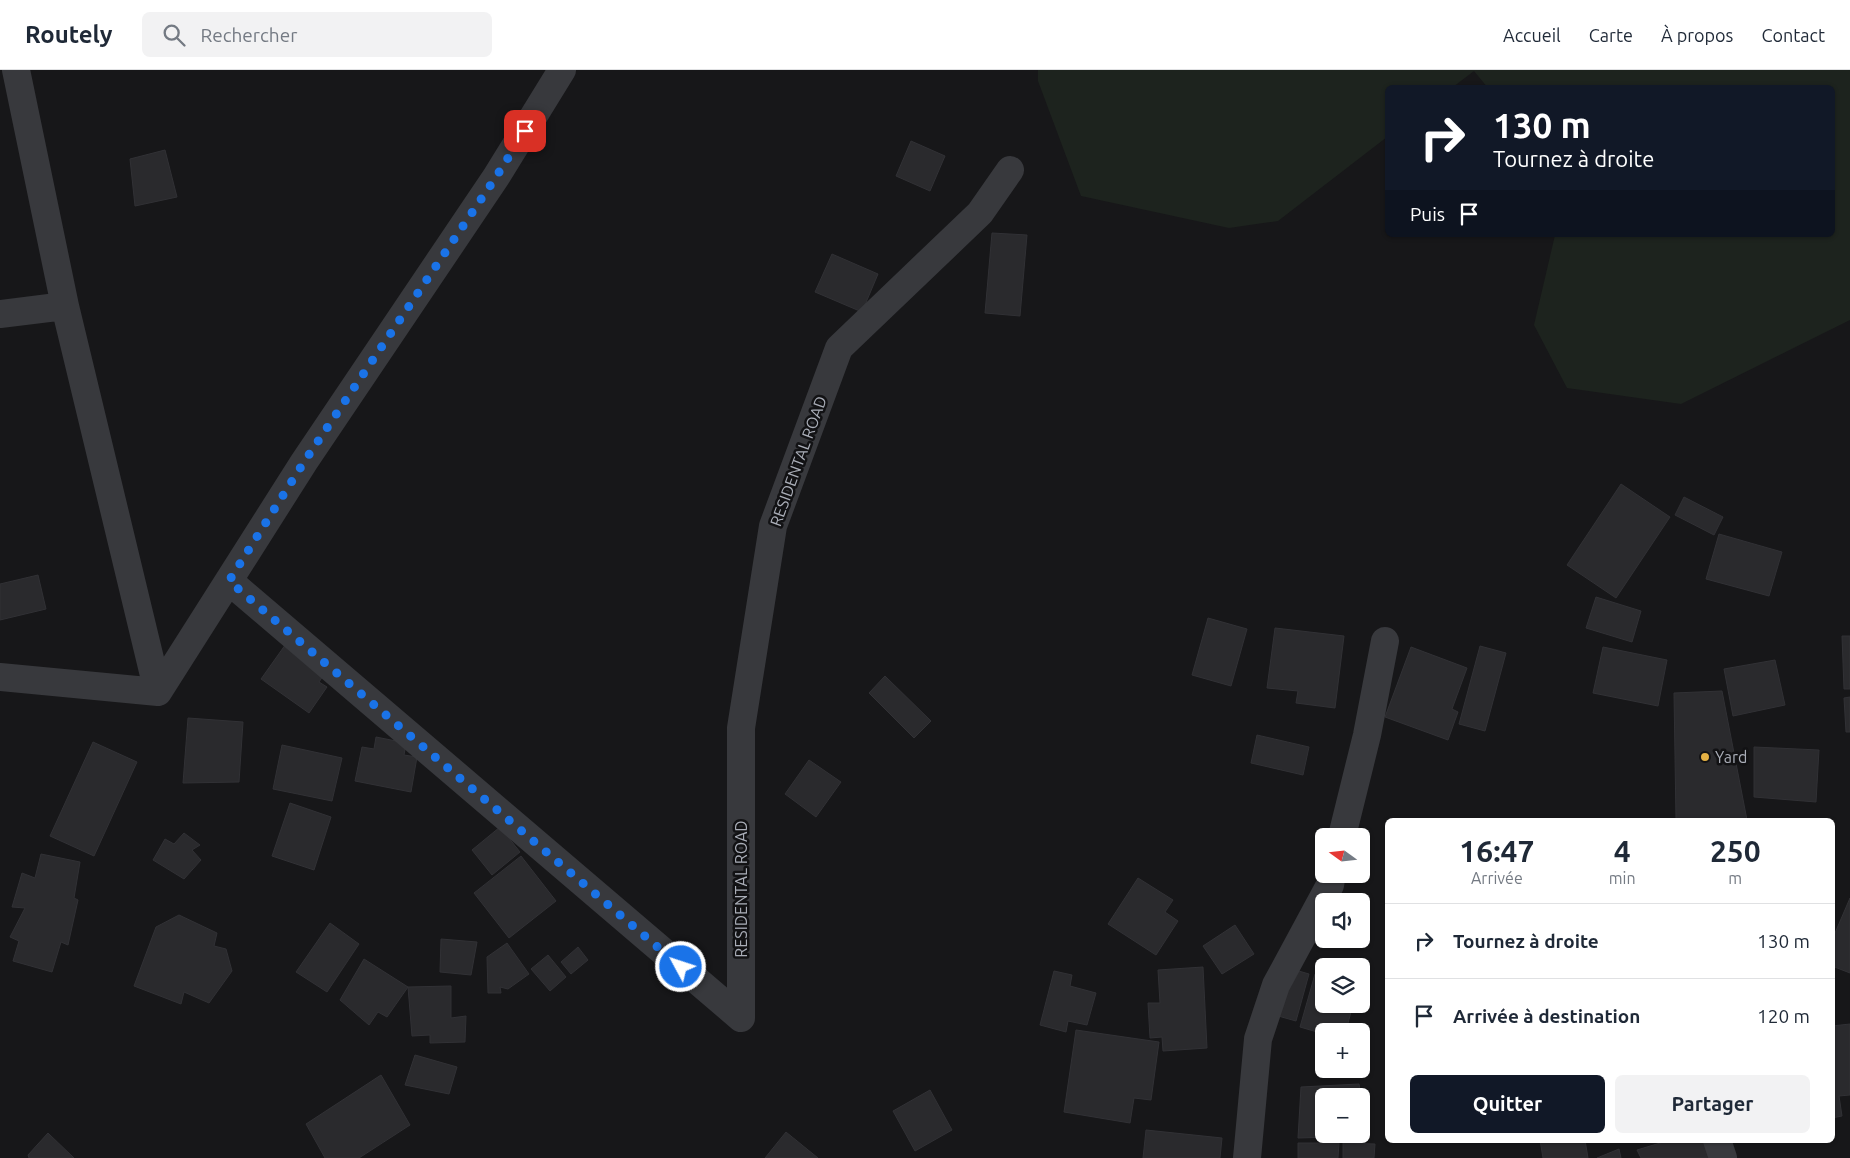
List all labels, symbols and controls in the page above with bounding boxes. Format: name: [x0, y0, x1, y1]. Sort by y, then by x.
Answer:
search box: [142, 12, 492, 57]
text: Routely: [25, 21, 112, 48]
icon: search: [160, 21, 188, 49]
text: Rechercher: [200, 24, 297, 46]
text: Accueil: [1503, 25, 1561, 45]
text: Carte: [1589, 25, 1633, 45]
text: À propos: [1661, 25, 1733, 45]
text: Contact: [1761, 25, 1825, 45]
icon: right: [1410, 105, 1475, 170]
text: 130 m: [1493, 105, 1591, 145]
pin: [504, 110, 546, 152]
icon: arrive: [511, 117, 539, 145]
text: Tournez à droite: [1493, 146, 1654, 171]
icon: arrive: [1455, 200, 1483, 228]
text: Puis: [1410, 203, 1445, 225]
street label: RESIDENTAL ROAD: [766, 393, 830, 529]
place label: Yard: [1715, 748, 1747, 766]
marker: Yard: [1699, 751, 1711, 763]
street label: RESIDENTAL ROAD: [732, 820, 750, 958]
north arrow: [1315, 828, 1370, 882]
map controls: [1315, 828, 1370, 1143]
text: 16:47: [1459, 834, 1534, 868]
text: 4: [1614, 834, 1631, 868]
text: 250: [1710, 834, 1761, 868]
text: Arrivée: [1471, 869, 1523, 887]
text: min: [1609, 869, 1636, 887]
text: m: [1728, 869, 1742, 887]
button: sound: [1315, 893, 1370, 948]
icon: right: [1410, 927, 1438, 955]
text: Tournez à droite: [1453, 930, 1599, 952]
text: 130 m: [1757, 930, 1810, 952]
position arrow: [654, 940, 706, 992]
button: layers: [1315, 958, 1370, 1013]
icon: arrive: [1410, 1002, 1438, 1030]
text: Arrivée à destination: [1453, 1005, 1640, 1027]
text: 120 m: [1757, 1005, 1810, 1027]
button: +: [1315, 1023, 1370, 1078]
button: Quitter: [1410, 1075, 1605, 1133]
button: Partager: [1615, 1075, 1810, 1133]
button: −: [1315, 1088, 1370, 1143]

